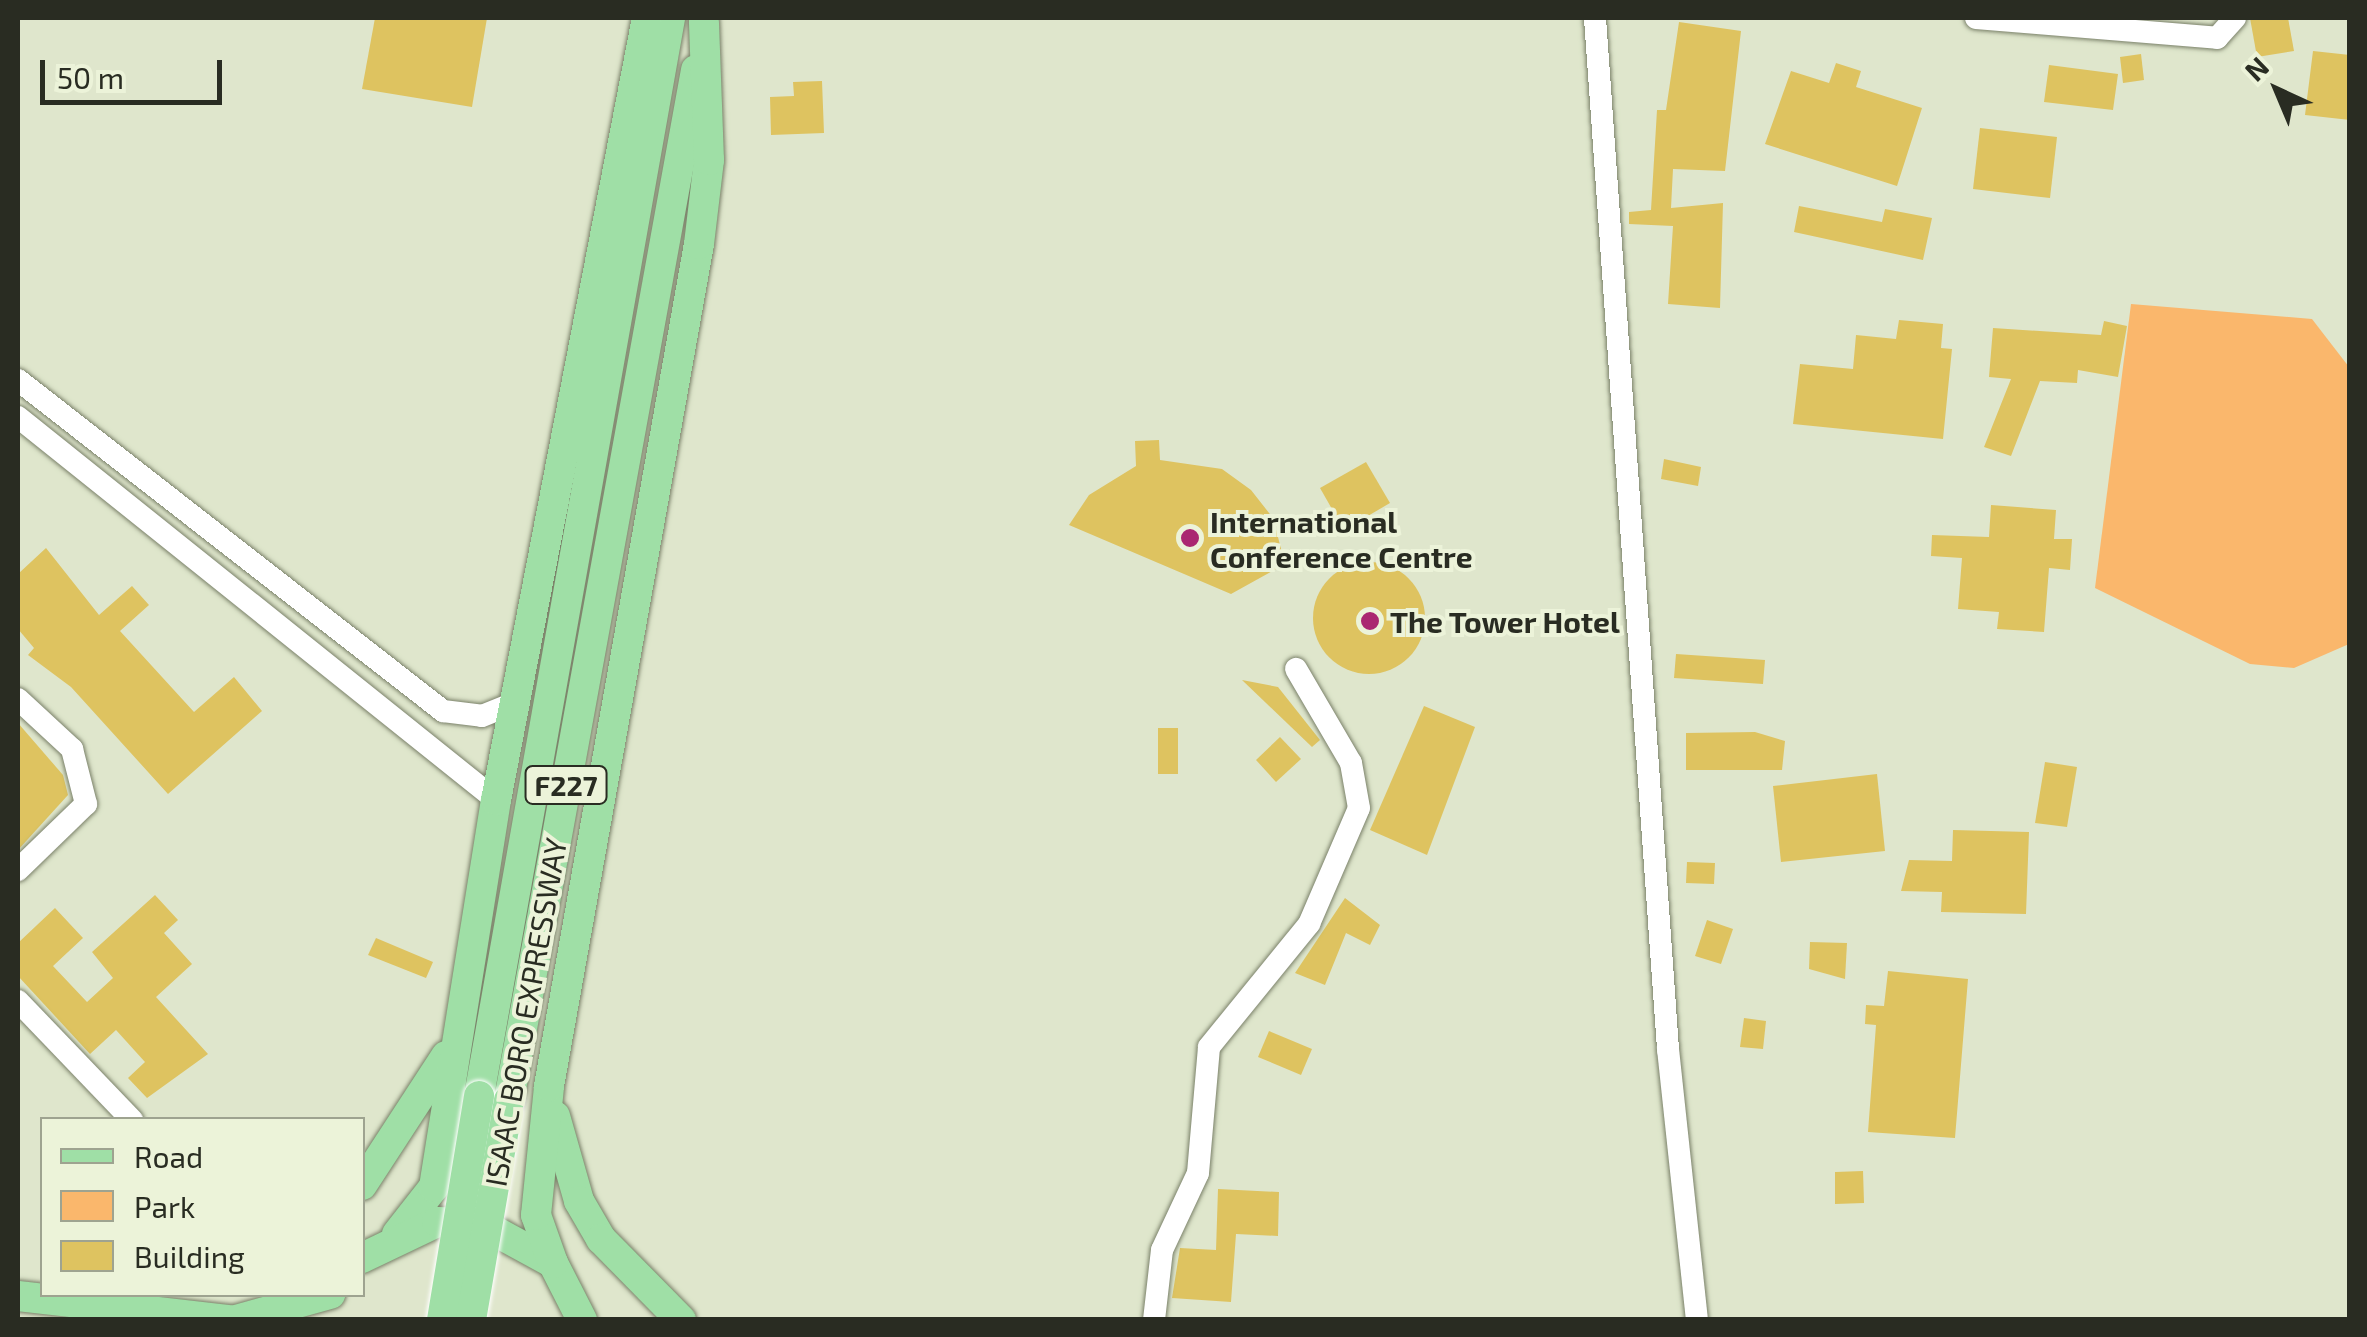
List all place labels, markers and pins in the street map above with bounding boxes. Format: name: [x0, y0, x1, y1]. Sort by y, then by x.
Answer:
place label: International Conference Centre: [1210, 503, 1473, 574]
marker: International Conference Centre: [1179, 527, 1201, 549]
place label: The Tower Hotel: [1390, 603, 1621, 639]
marker: The Tower Hotel: [1359, 610, 1381, 632]

